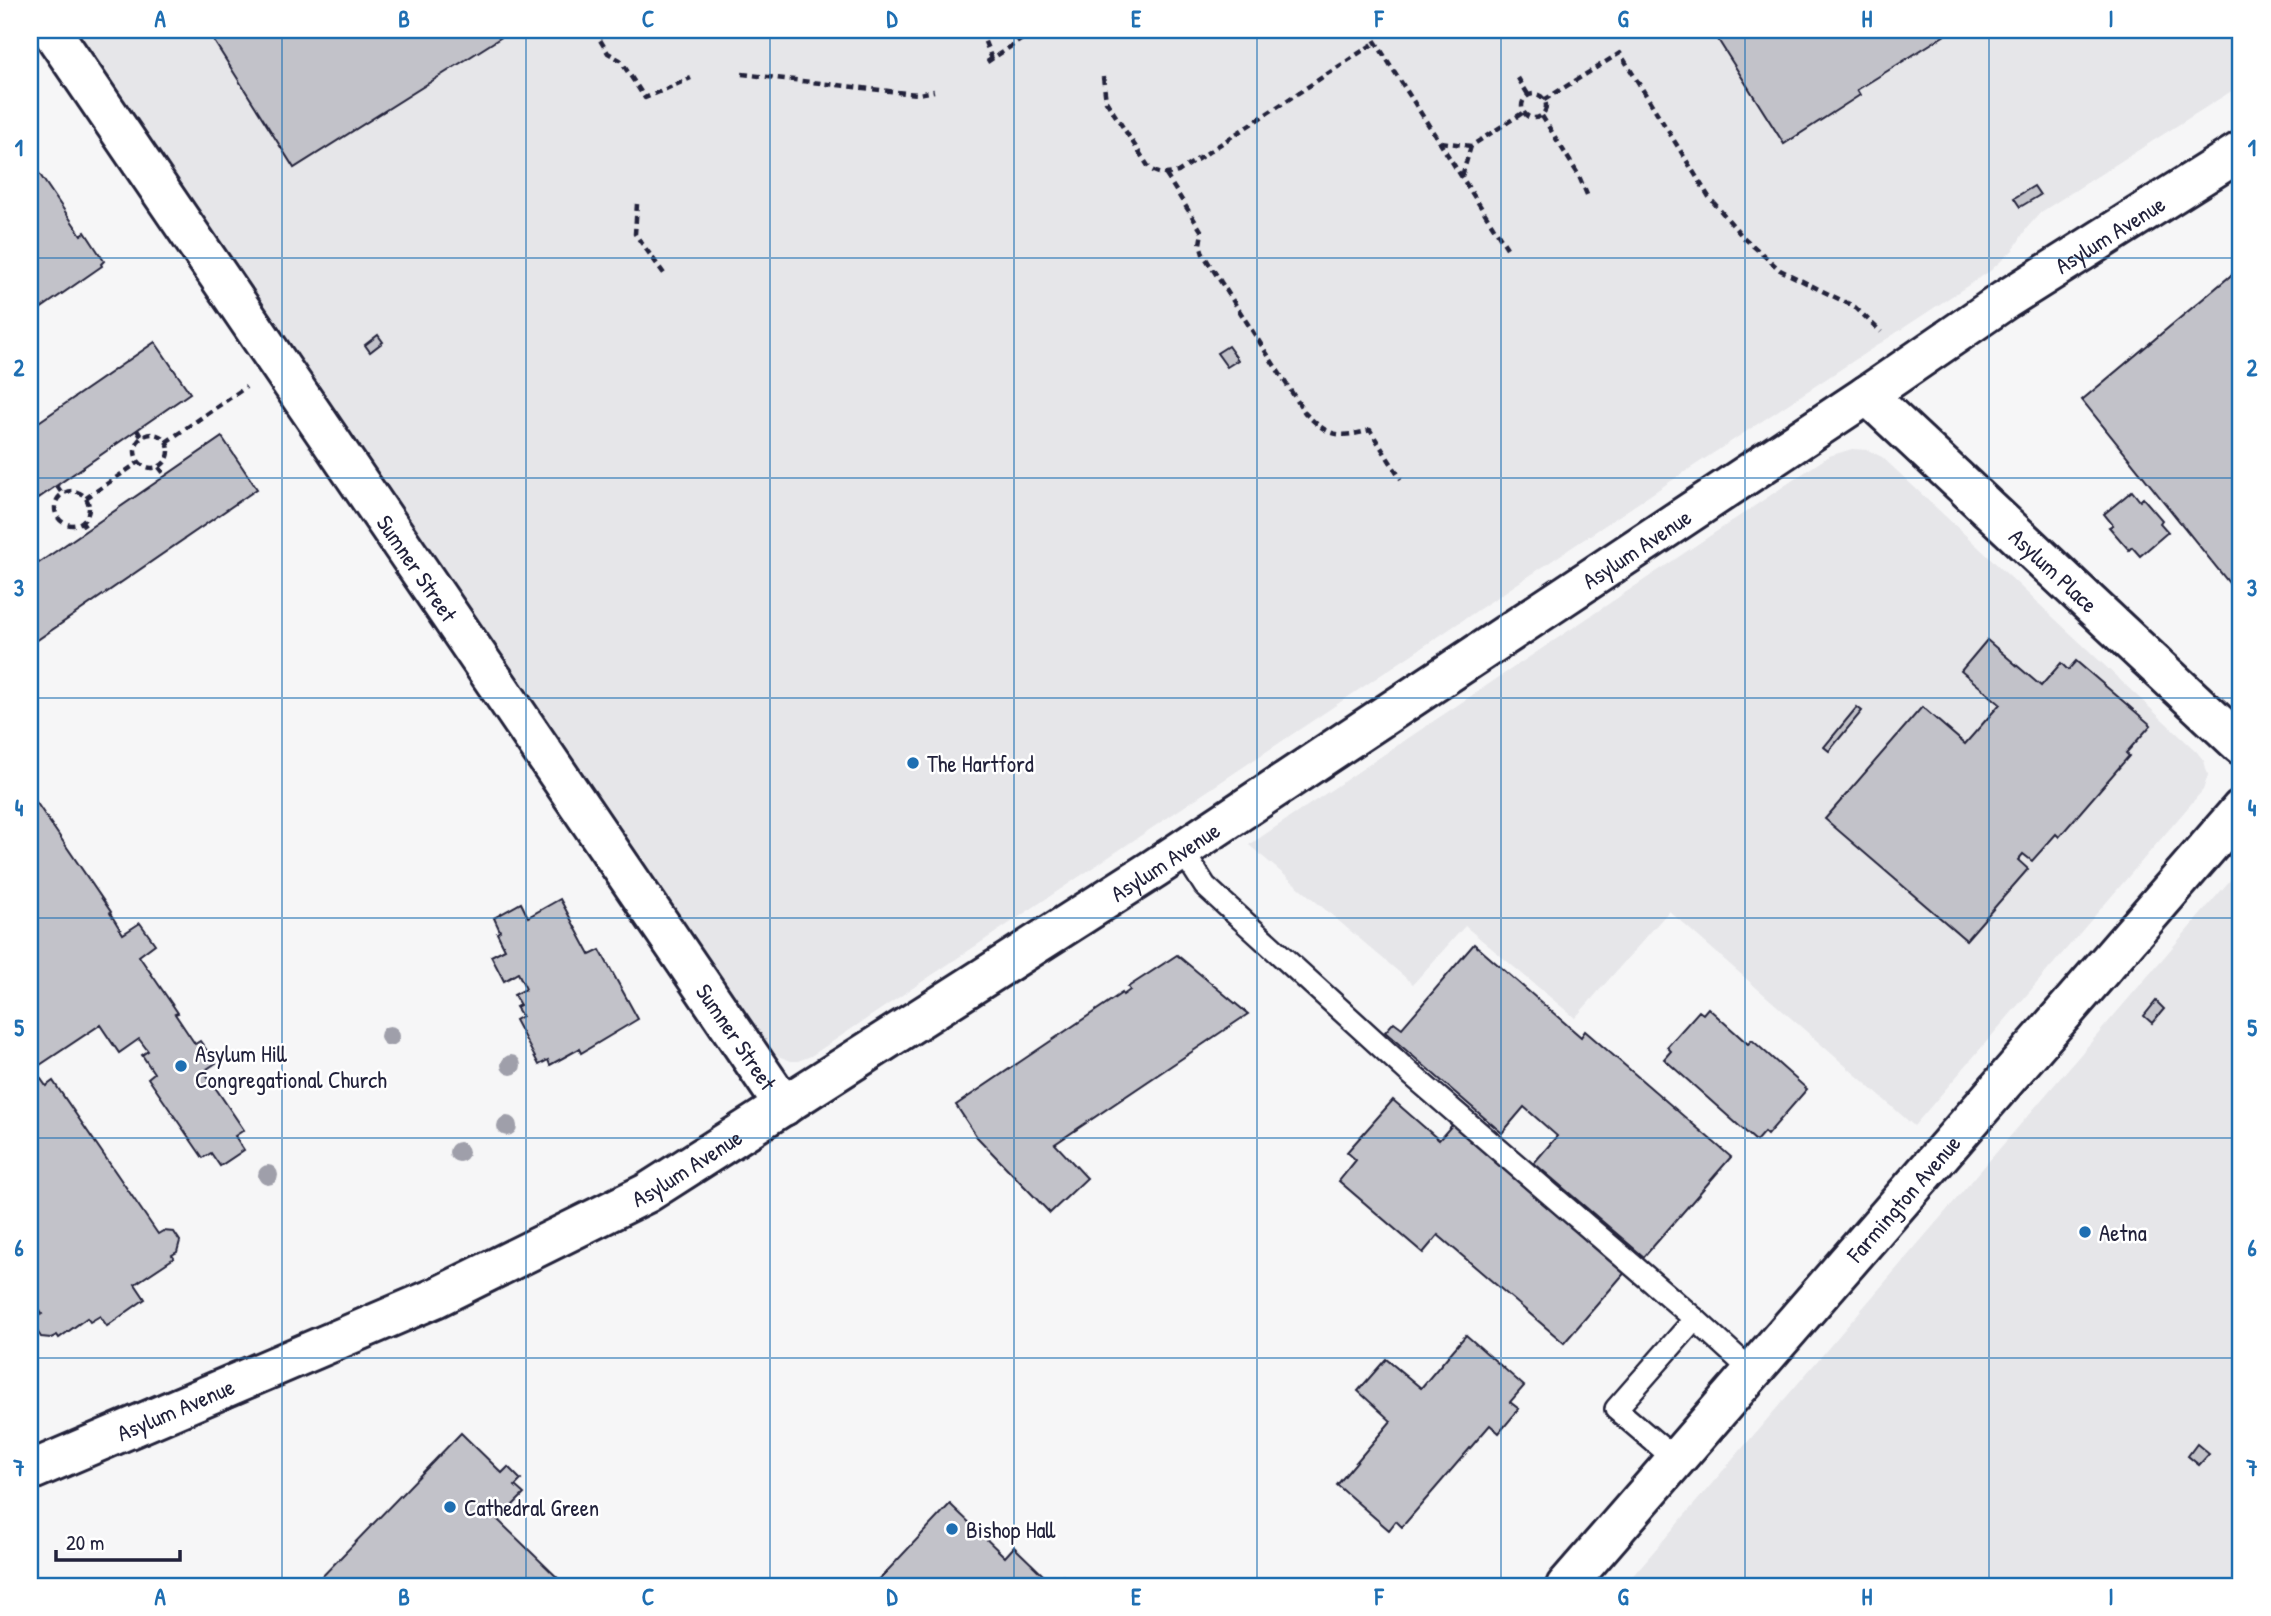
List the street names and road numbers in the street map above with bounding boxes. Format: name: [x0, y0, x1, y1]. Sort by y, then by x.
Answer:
street label: Asylum Avenue: [2049, 188, 2170, 280]
street label: Asylum Avenue: [1576, 501, 1697, 596]
street label: Sumner Street: [370, 509, 465, 628]
street label: Asylum Place: [2003, 521, 2105, 619]
street label: Asylum Avenue: [1104, 814, 1225, 908]
street label: Sumner Street: [689, 977, 785, 1097]
street label: Asylum Avenue: [626, 1121, 747, 1214]
street label: Farmington Avenue: [1839, 1128, 1967, 1269]
street label: Asylum Avenue: [112, 1370, 239, 1448]

